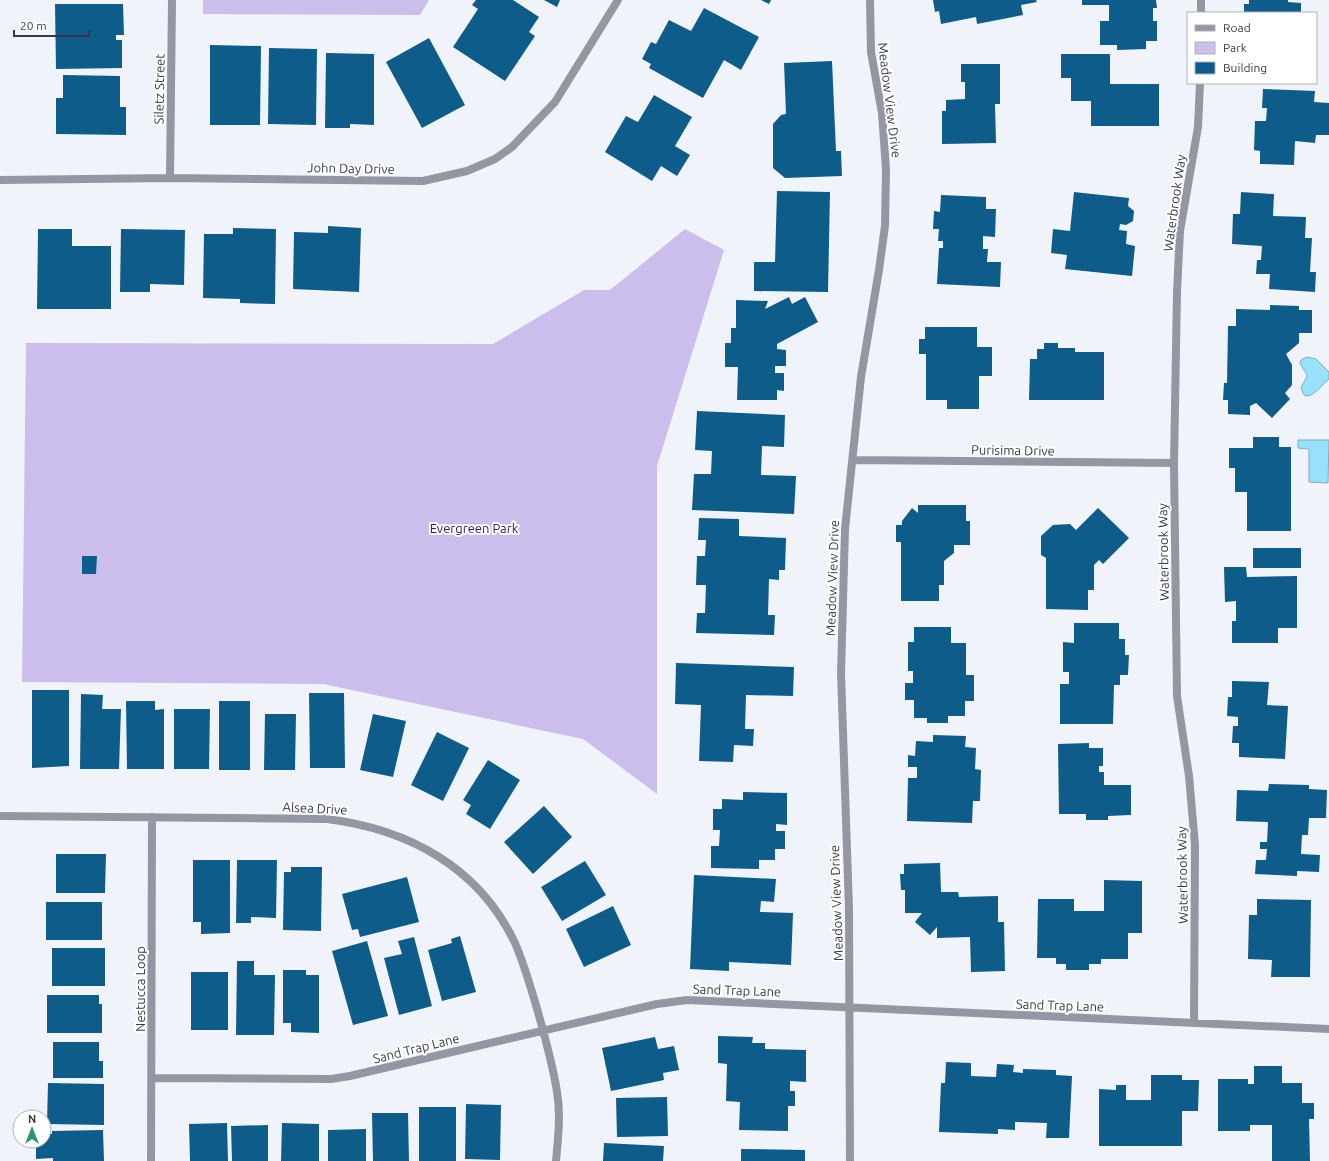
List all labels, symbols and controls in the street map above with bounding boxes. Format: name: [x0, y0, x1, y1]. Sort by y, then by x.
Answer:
scale bar: [14, 12, 89, 38]
legend: [1187, 12, 1317, 84]
text: 20 m: [20, 19, 47, 32]
text: Road: [1223, 21, 1251, 34]
street label: Meadow View Drive: [876, 41, 904, 159]
text: Park: [1223, 41, 1247, 54]
street label: Siletz Street: [151, 53, 167, 125]
text: Building: [1223, 61, 1267, 74]
street label: Waterbrook Way: [1160, 154, 1188, 252]
street label: John Day Drive: [307, 160, 395, 176]
street label: Purisima Drive: [971, 442, 1055, 458]
street label: Waterbrook Way: [1155, 503, 1171, 601]
street label: Meadow View Drive: [823, 520, 841, 636]
park label: Evergreen Park: [430, 521, 519, 535]
street label: Alsea Drive: [282, 799, 348, 817]
street label: Waterbrook Way: [1174, 826, 1190, 924]
street label: Meadow View Drive: [827, 845, 845, 961]
street label: Nestucca Loop: [133, 946, 147, 1032]
street label: Sand Trap Lane: [693, 981, 781, 999]
street label: Sand Trap Lane: [1016, 996, 1104, 1014]
street label: Sand Trap Lane: [371, 1031, 461, 1065]
north arrow: [12, 1109, 52, 1149]
text: N: [28, 1113, 36, 1125]

